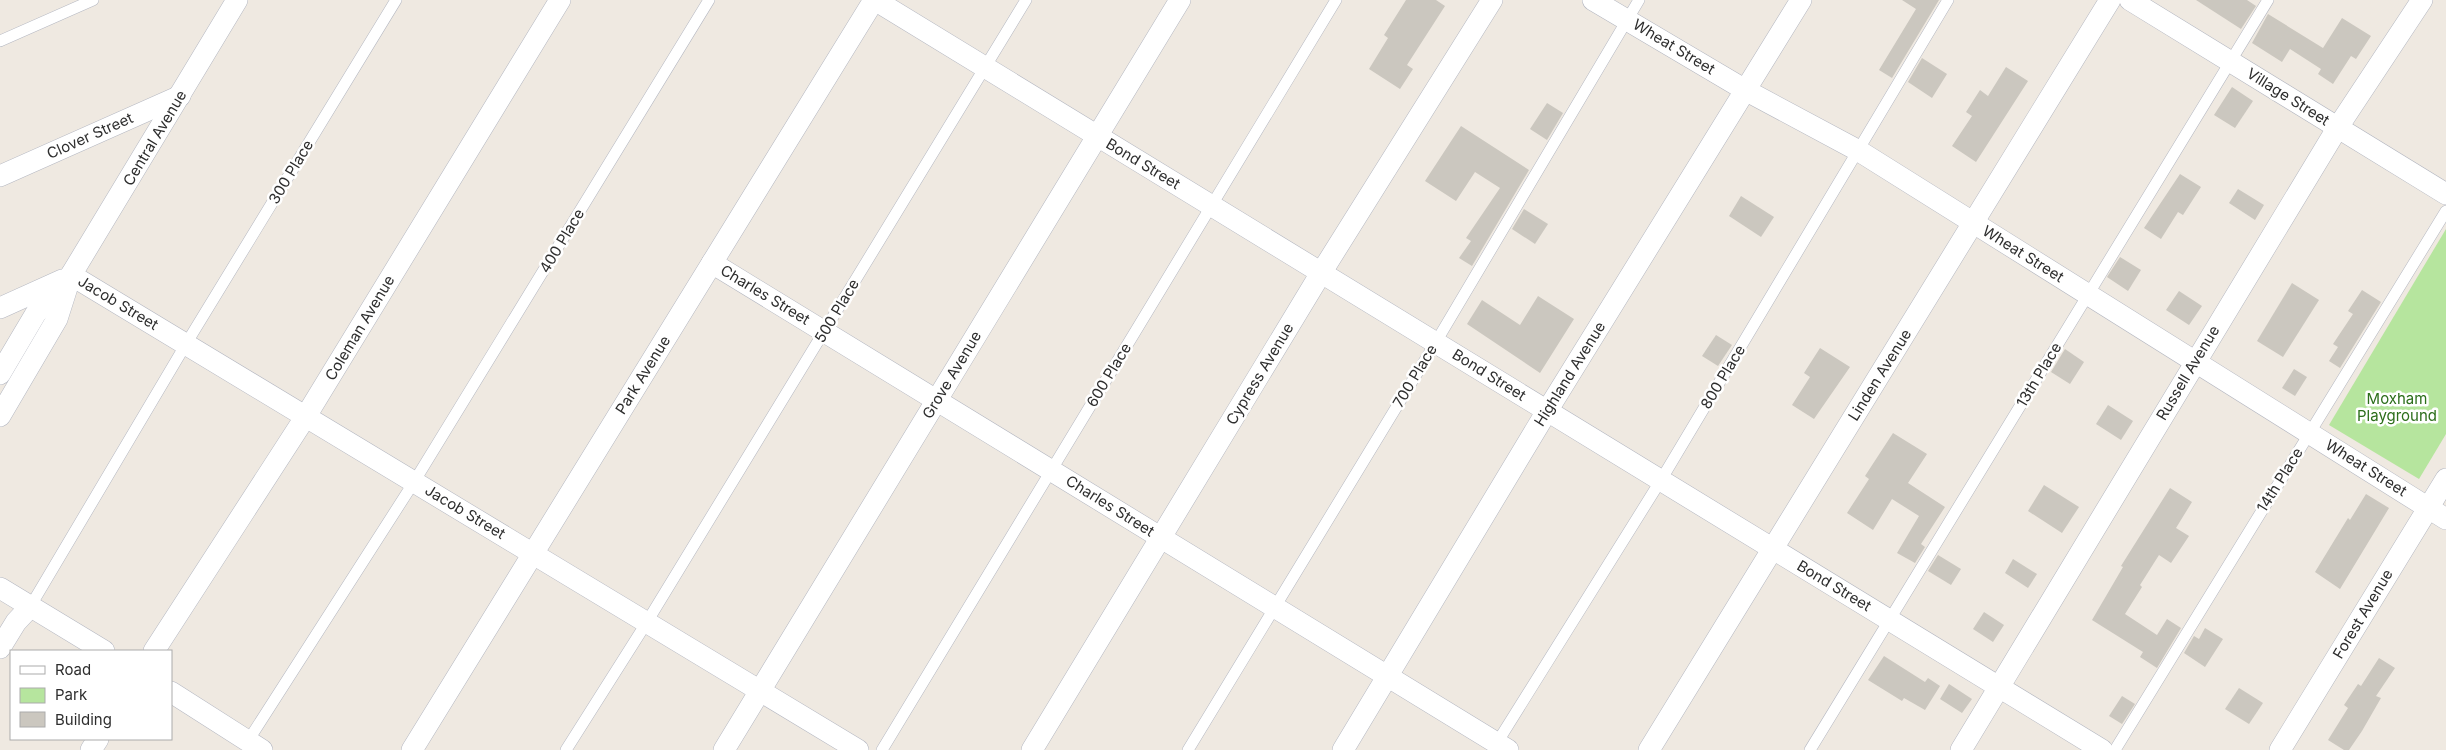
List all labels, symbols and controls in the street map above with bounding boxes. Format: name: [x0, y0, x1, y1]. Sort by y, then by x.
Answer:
street label: Wheat Street: [1630, 15, 1719, 79]
street label: Village Street: [2243, 64, 2333, 130]
street label: Central Avenue: [119, 87, 191, 189]
street label: Clover Street: [44, 108, 136, 163]
street label: Bond Street: [1103, 134, 1184, 193]
street label: 300 Place: [264, 136, 317, 207]
street label: 400 Place: [535, 205, 588, 276]
street label: Wheat Street: [1979, 221, 2068, 286]
street label: Charles Street: [717, 260, 813, 329]
street label: Jacob Street: [75, 271, 162, 334]
street label: Coleman Avenue: [321, 272, 399, 384]
street label: 500 Place: [810, 275, 863, 346]
street label: Highland Avenue: [1530, 318, 1609, 430]
street label: Cypress Avenue: [1222, 319, 1297, 428]
street label: Russell Avenue: [2152, 322, 2223, 424]
street label: Linden Avenue: [1844, 325, 1915, 424]
street label: Grove Avenue: [918, 327, 985, 422]
street label: Park Avenue: [611, 332, 674, 418]
street label: 600 Place: [1082, 339, 1135, 410]
street label: 13th Place: [2012, 339, 2065, 411]
street label: 700 Place: [1388, 341, 1441, 411]
street label: 800 Place: [1696, 341, 1749, 412]
street label: Bond Street: [1449, 344, 1530, 405]
park label: Moxham Playground: [2357, 389, 2437, 425]
street label: Wheat Street: [2322, 435, 2411, 500]
street label: 14th Place: [2252, 444, 2307, 516]
street label: Charles Street: [1062, 471, 1158, 540]
street label: Jacob Street: [422, 480, 509, 543]
street label: Bond Street: [1794, 556, 1875, 615]
street label: Forest Avenue: [2328, 566, 2397, 662]
legend: [10, 650, 172, 740]
text: Road: [55, 660, 91, 679]
text: Park: [55, 685, 88, 704]
text: Building: [55, 710, 112, 729]

